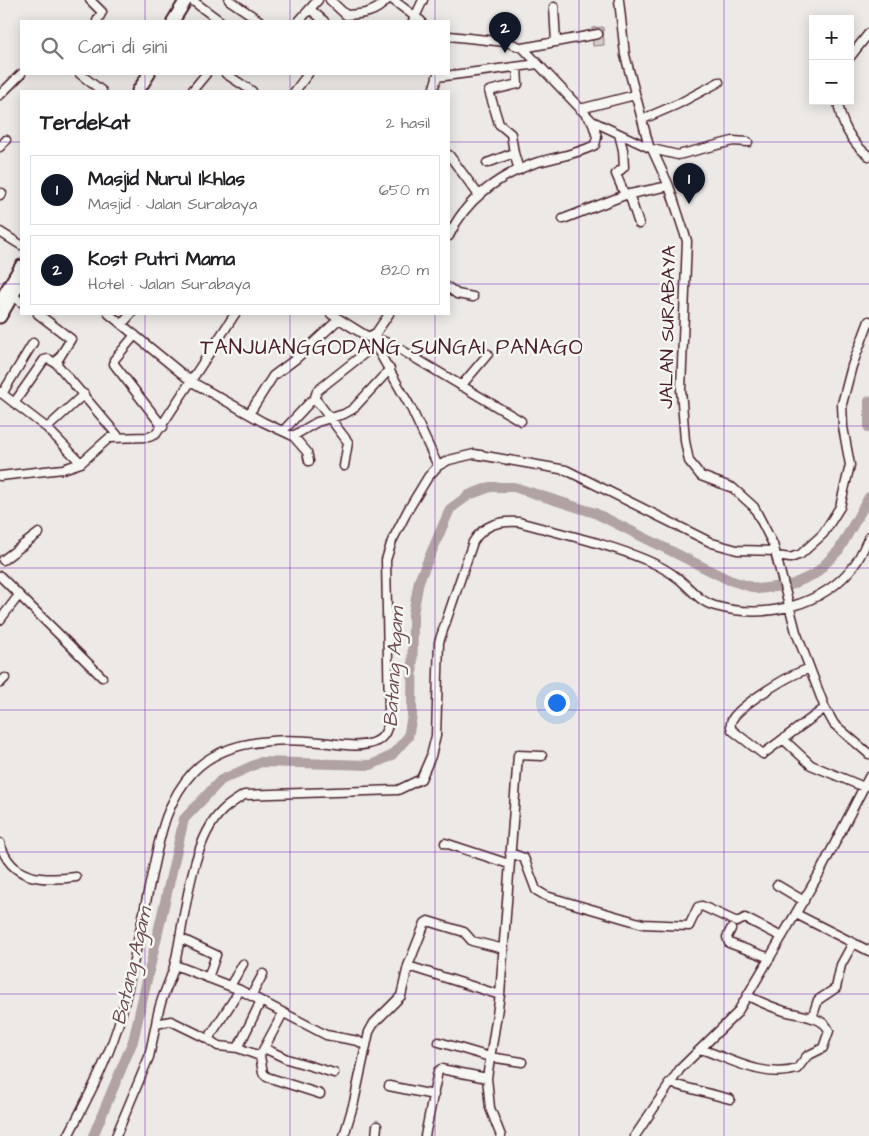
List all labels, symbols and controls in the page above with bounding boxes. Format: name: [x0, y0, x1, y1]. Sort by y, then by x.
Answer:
pin: 2: [489, 12, 521, 53]
map controls: [809, 15, 854, 105]
button: +: [809, 15, 854, 60]
search box: [20, 20, 450, 75]
icon: search: [38, 34, 66, 62]
text: Cari di sini: [78, 34, 167, 61]
button: −: [809, 60, 854, 105]
text: Terdekat: [40, 108, 130, 137]
text: 2 hasil: [385, 112, 430, 134]
pin: 1: [673, 163, 705, 204]
text: Masjid Nurul Ikhlas: [88, 166, 245, 193]
text: 1: [56, 179, 58, 201]
text: 650 m: [379, 179, 429, 201]
text: Masjid · Jalan Surabaya: [88, 193, 257, 215]
street label: JALAN SURABAYA: [653, 245, 683, 409]
text: Kost Putri Mama: [88, 246, 235, 273]
text: 2: [52, 259, 62, 281]
text: 820 m: [381, 259, 429, 281]
text: Hotel · Jalan Surabaya: [88, 273, 250, 295]
district label: TANJUANGGODANG SUNGAI PANAGO: [200, 333, 584, 362]
water label: Batang Agam: [377, 604, 412, 728]
your location: [544, 690, 570, 716]
water label: Batang Agam: [105, 902, 161, 1028]

